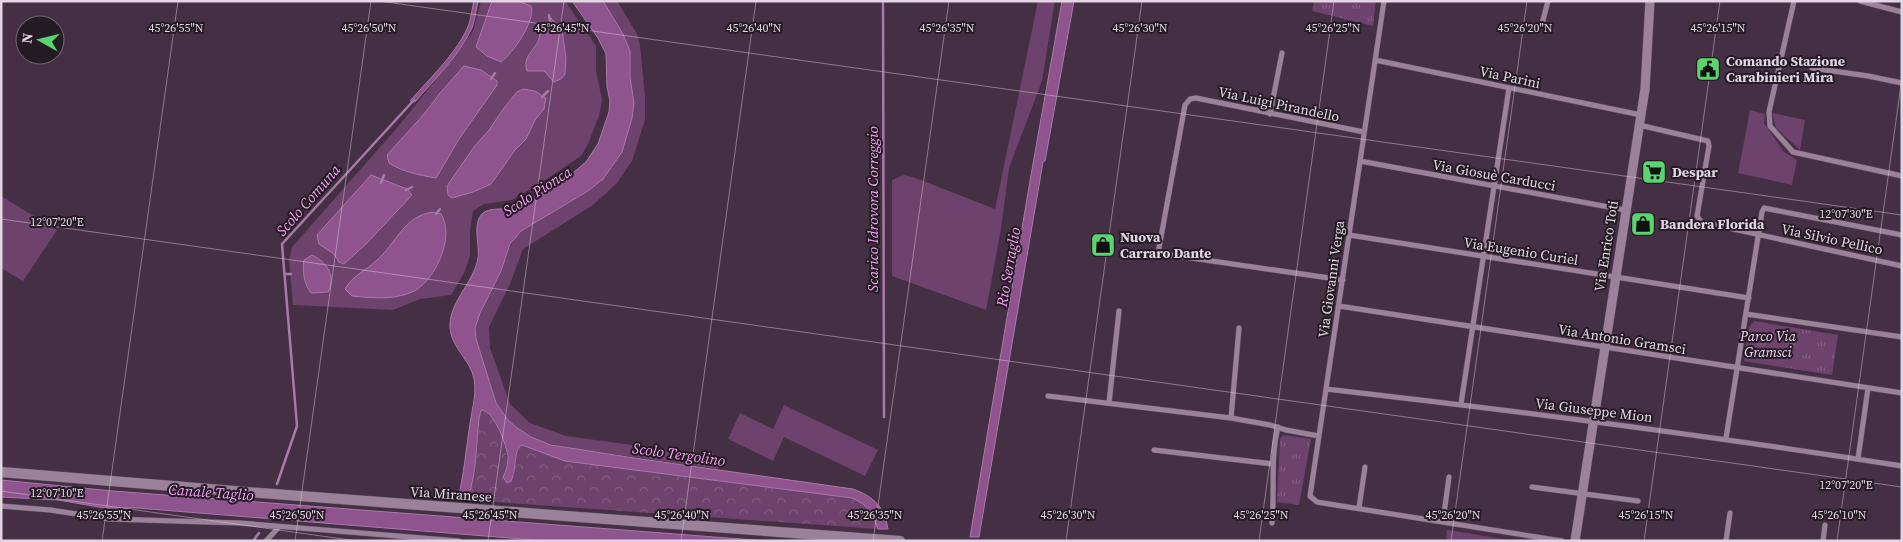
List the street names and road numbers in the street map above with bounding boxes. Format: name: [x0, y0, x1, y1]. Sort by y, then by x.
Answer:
street label: Via Parini: [1478, 61, 1542, 93]
street label: Via Luigi Pirandello: [1217, 81, 1342, 127]
street label: Via Giosuè Carducci: [1431, 154, 1557, 196]
street label: Via Enrico Toti: [1589, 199, 1623, 293]
street label: Via Giovanni Verga: [1313, 218, 1349, 339]
street label: Via Silvio Pellico: [1779, 218, 1885, 260]
street label: Via Eugenio Curiel: [1462, 232, 1580, 270]
street label: Via Antonio Gramsci: [1557, 319, 1687, 359]
street label: Via Giuseppe Mion: [1534, 393, 1654, 427]
street label: Via Miranese: [409, 481, 493, 507]

